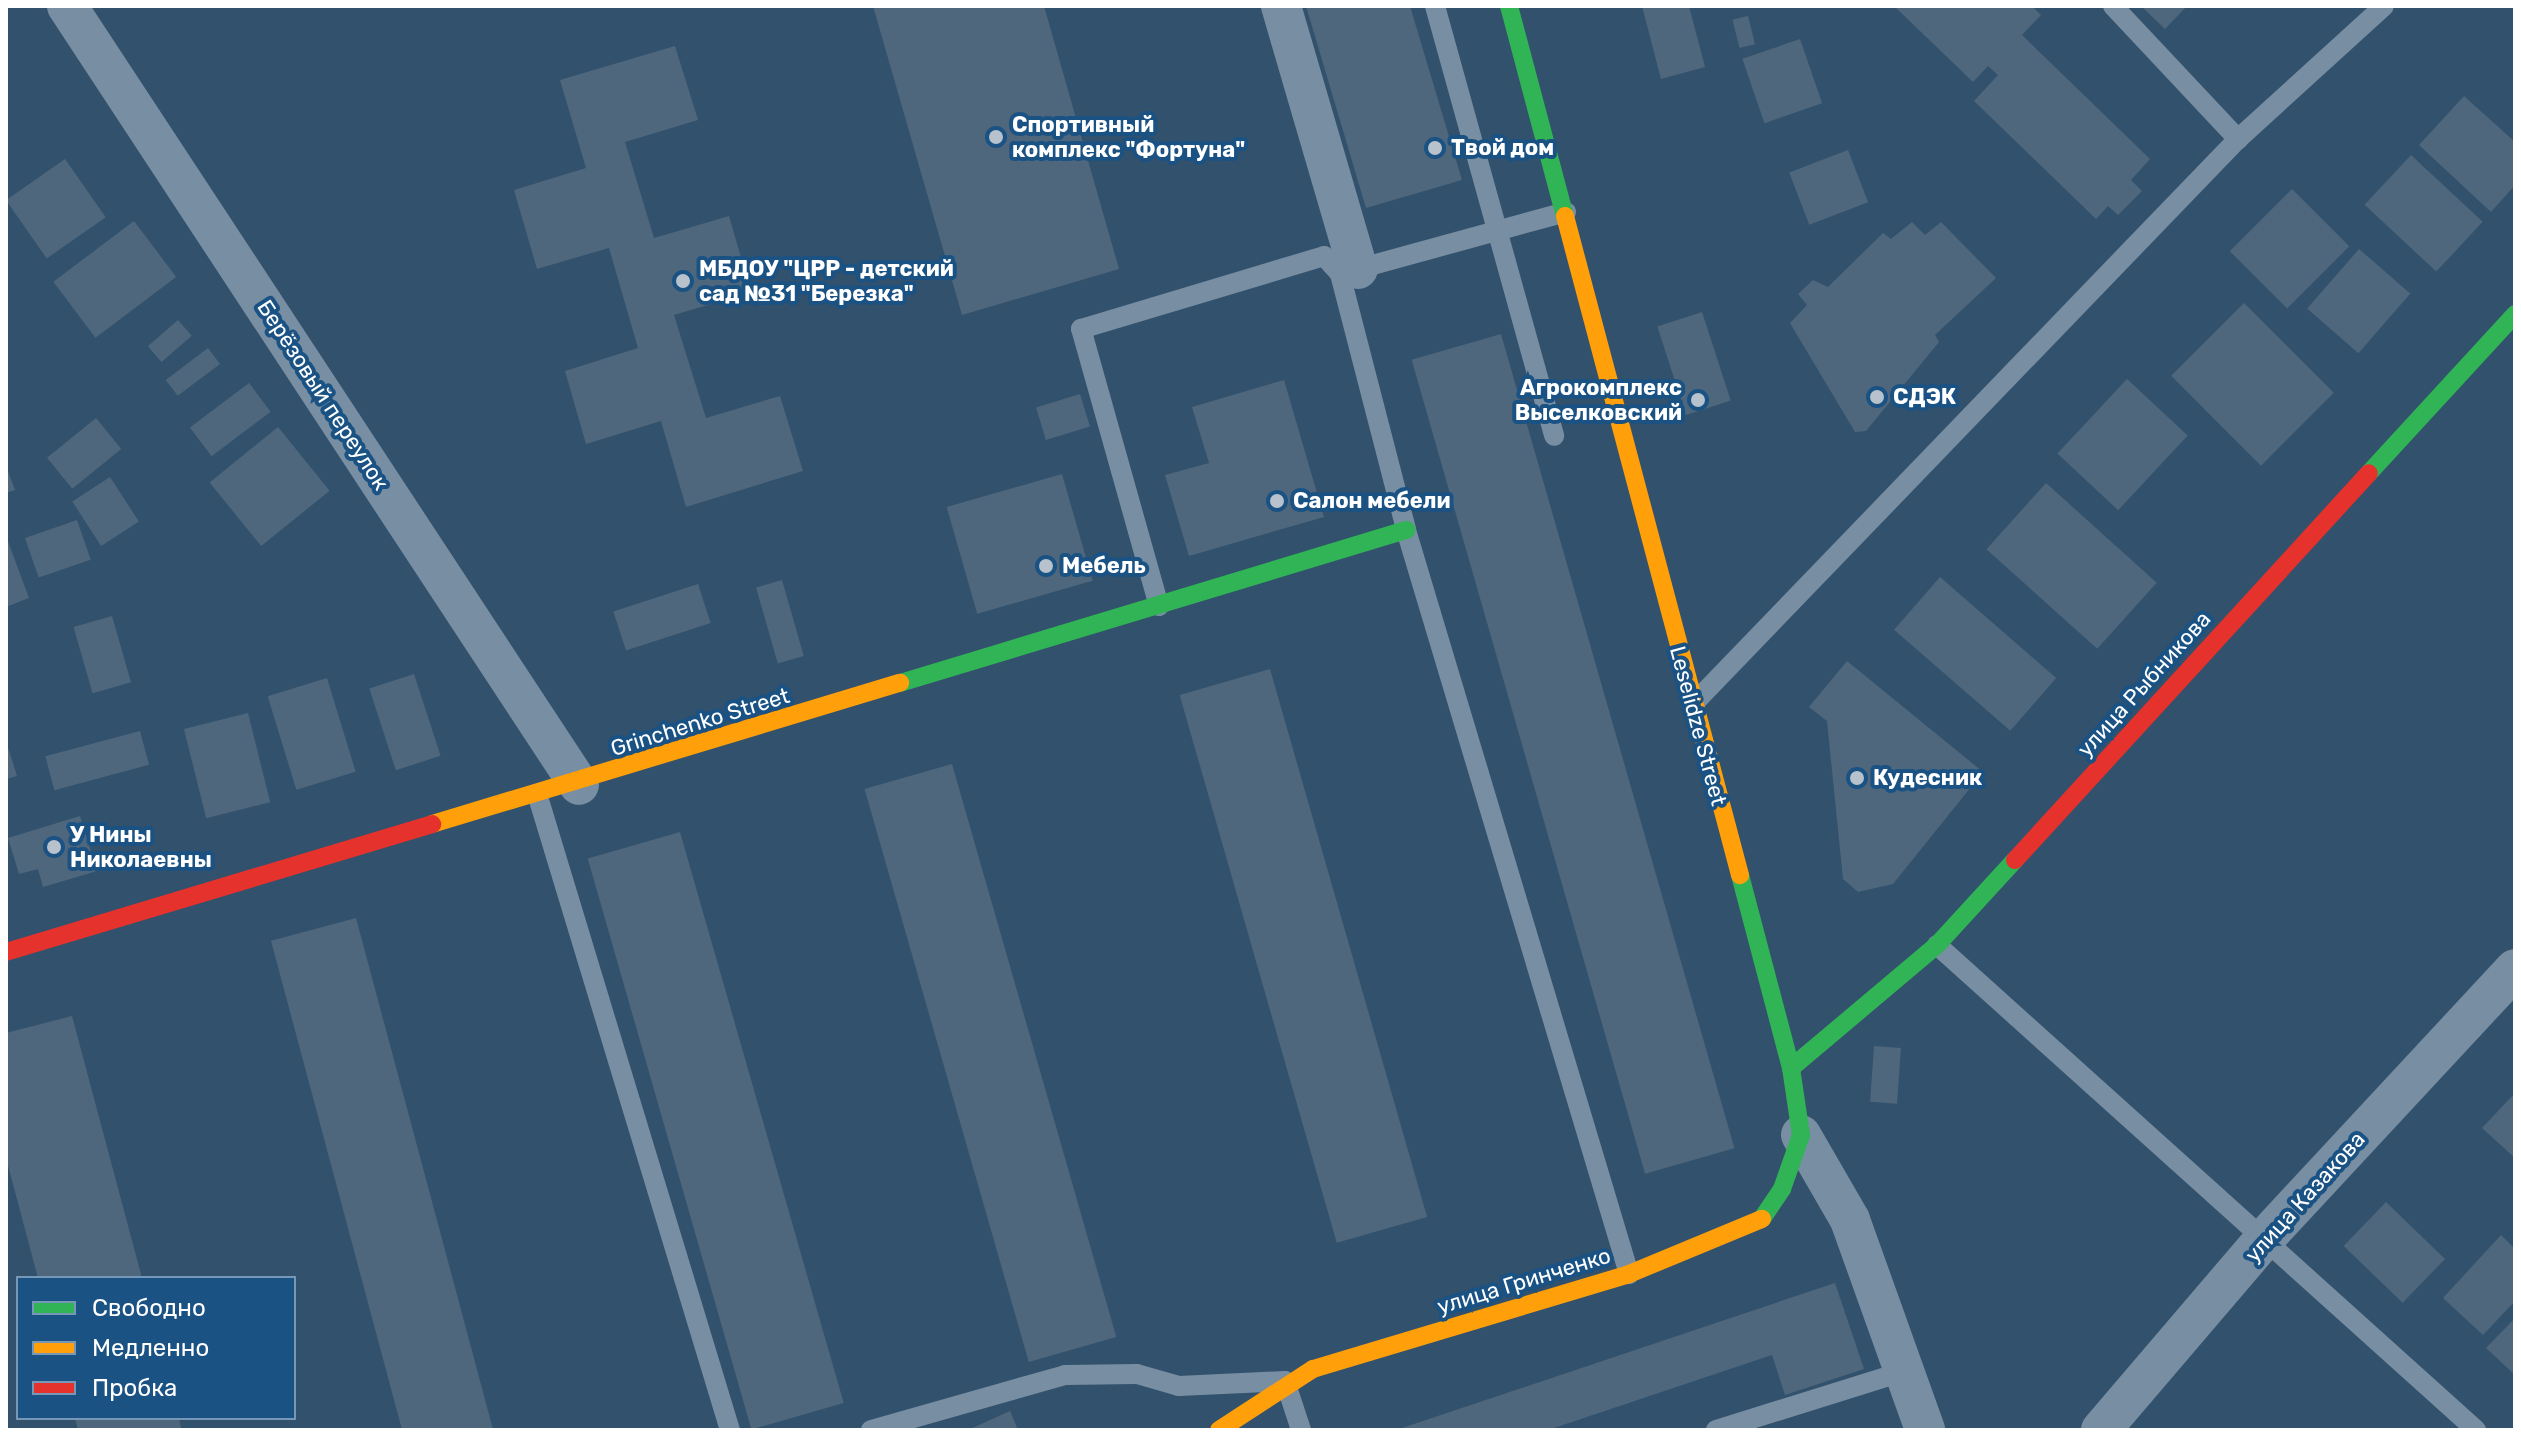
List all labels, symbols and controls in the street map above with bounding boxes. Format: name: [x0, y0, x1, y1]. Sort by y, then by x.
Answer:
place label: Спортивный комплекс "Фортуна": [1012, 111, 1245, 162]
marker: Спортивный комплекс "Фортуна": [987, 128, 1005, 146]
place label: Твой дом: [1451, 135, 1554, 161]
marker: Твой дом: [1426, 139, 1444, 157]
place label: МБДОУ "ЦРР - детский сад №31 "Березка": [699, 255, 954, 306]
marker: МБДОУ "ЦРР - детский сад №31 "Березка": [674, 272, 692, 290]
street label: Берёзовый переулок: [252, 295, 394, 495]
place label: Агрокомплекс Выселковский: [1515, 374, 1682, 426]
place label: СДЭК: [1893, 384, 1956, 410]
marker: СДЭК: [1868, 388, 1886, 406]
marker: Агрокомплекс Выселковский: [1689, 391, 1707, 409]
place label: Салон мебели: [1293, 488, 1451, 514]
marker: Салон мебели: [1268, 492, 1286, 510]
place label: Мебель: [1062, 553, 1146, 579]
marker: Мебель: [1037, 557, 1055, 575]
street label: улица Рыбникова: [2072, 606, 2216, 762]
street label: Leselidze Street: [1664, 643, 1732, 809]
street label: Grinchenko Street: [607, 682, 793, 762]
place label: Кудесник: [1873, 765, 1982, 791]
marker: Кудесник: [1848, 769, 1866, 787]
place label: У Нины Николаевны: [70, 821, 212, 872]
marker: У Нины Николаевны: [45, 838, 63, 856]
street label: улица Казакова: [2239, 1126, 2371, 1268]
street label: улица Гринченко: [1434, 1242, 1614, 1320]
legend: [16, 1276, 296, 1420]
text: Свободно: [92, 1294, 206, 1322]
text: Медленно: [92, 1334, 209, 1362]
text: Пробка: [92, 1374, 177, 1402]

